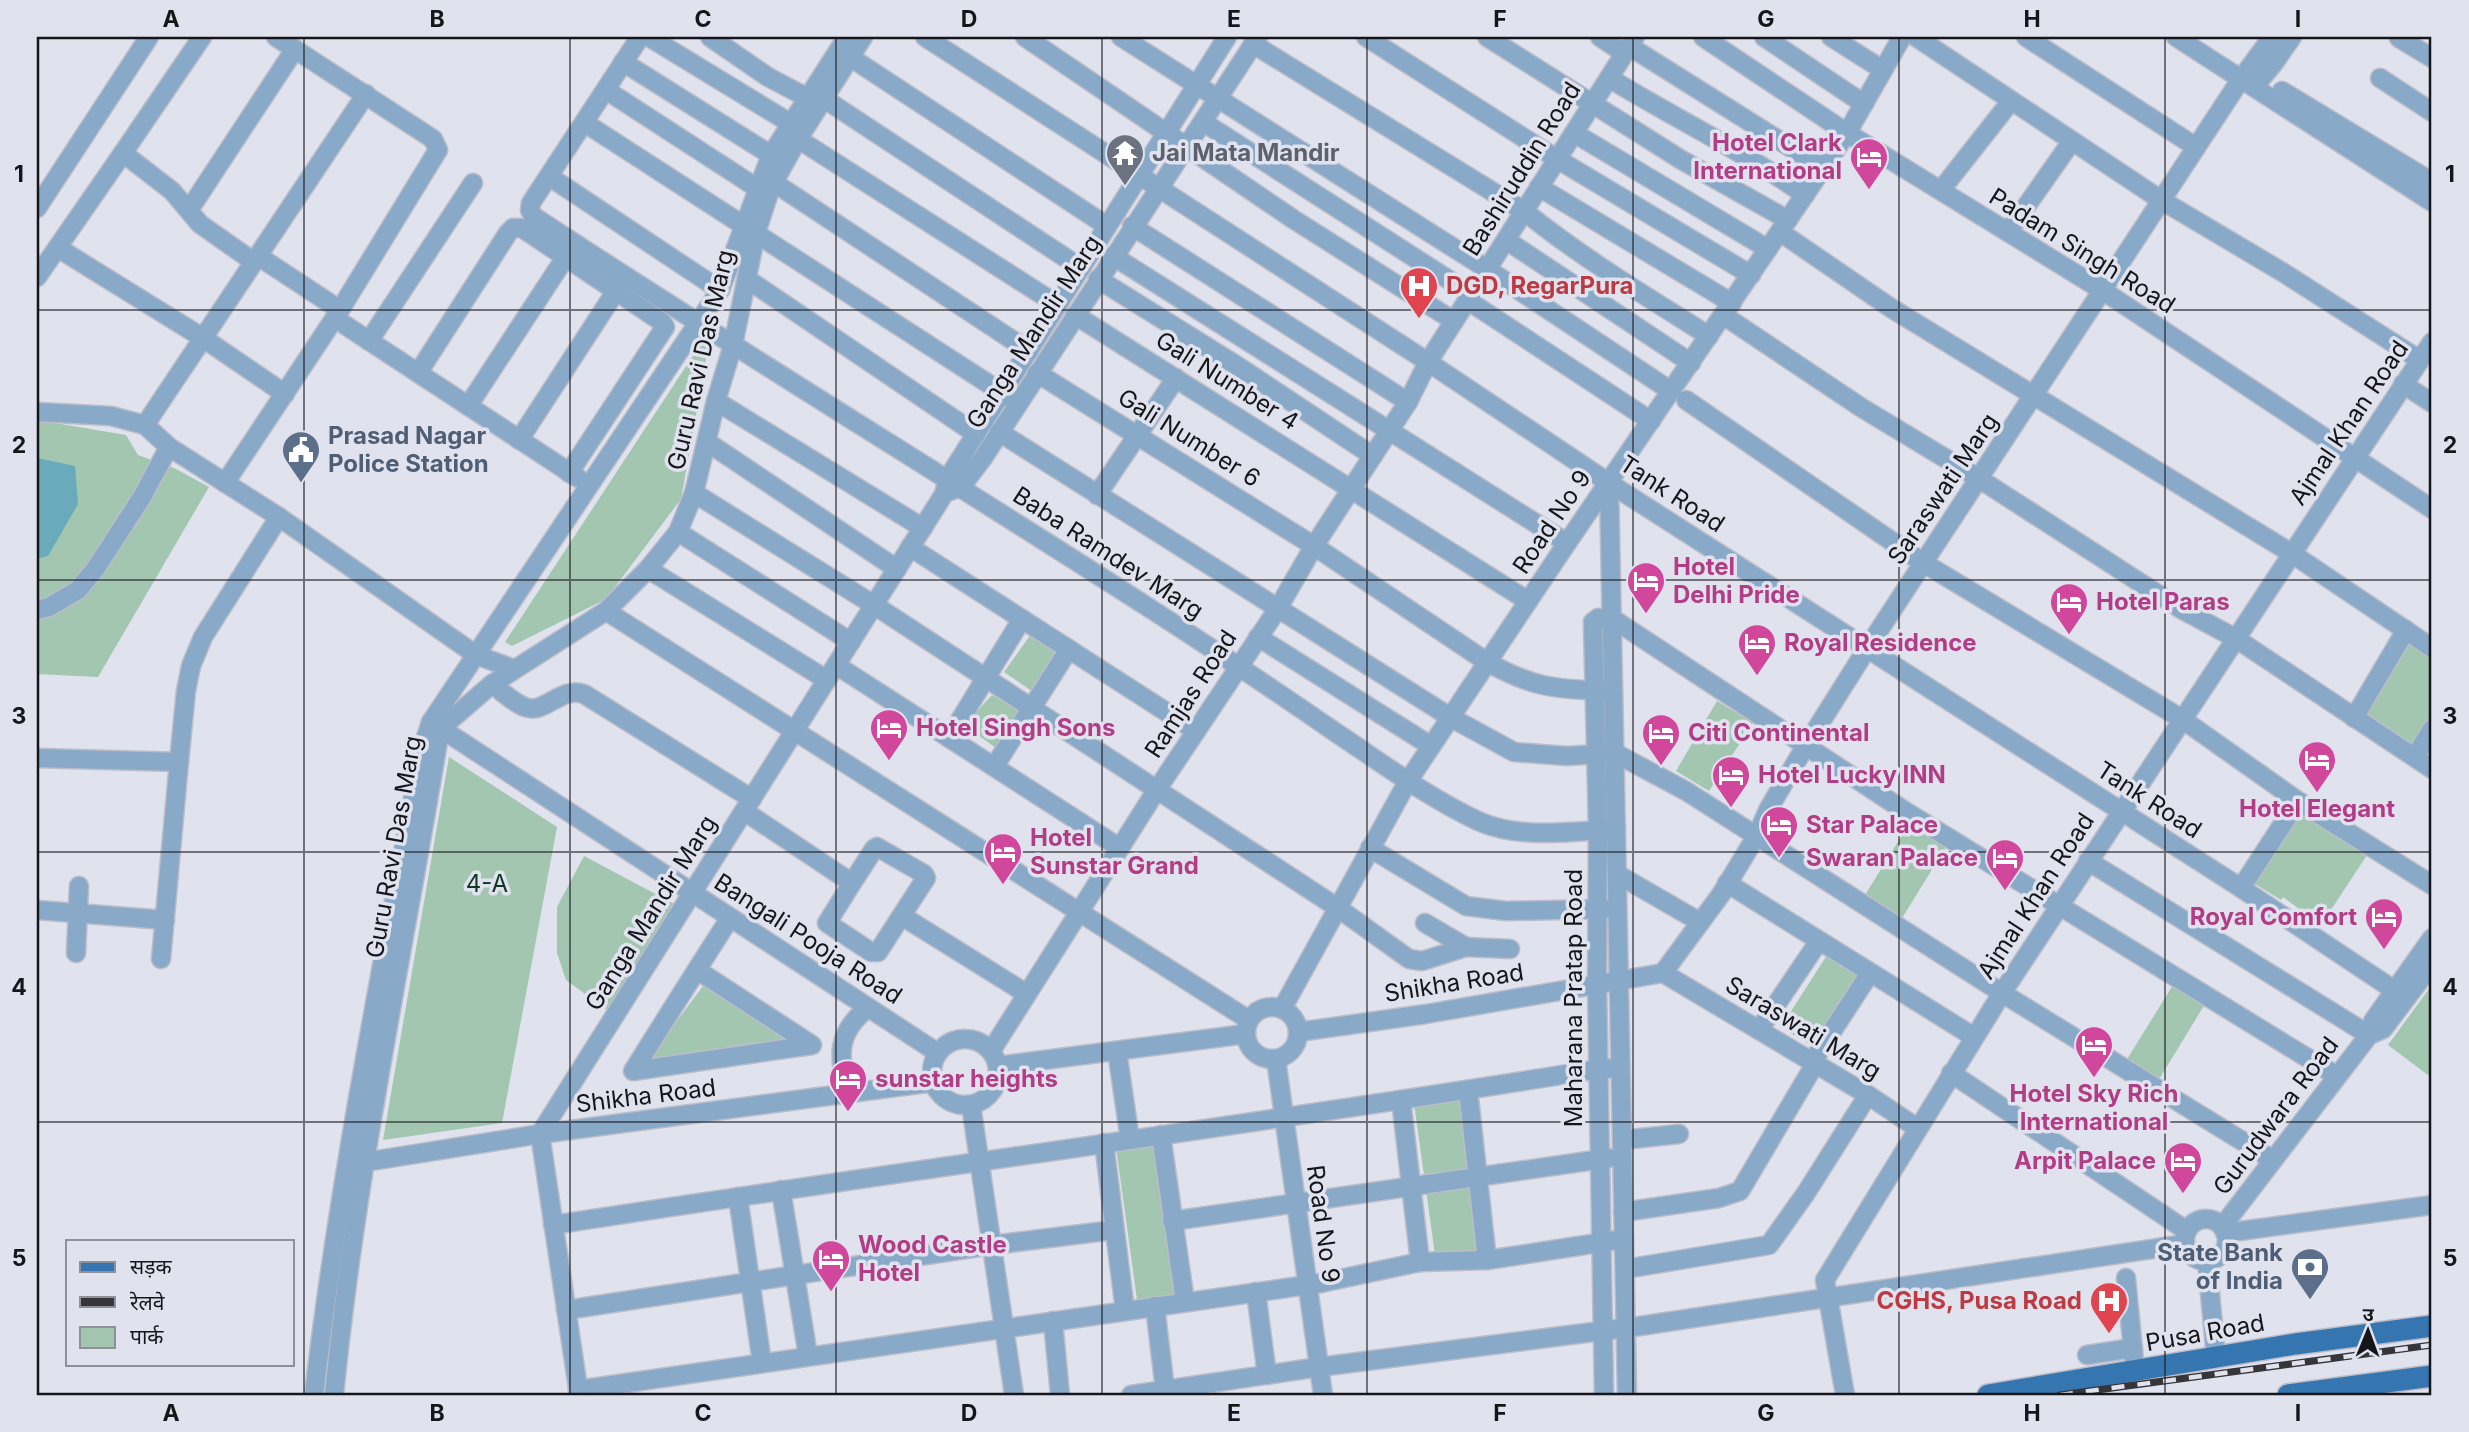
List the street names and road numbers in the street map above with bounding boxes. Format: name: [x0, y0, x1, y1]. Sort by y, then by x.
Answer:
street label: Bashiruddin Road: [1457, 77, 1587, 261]
street label: Padam Singh Road: [1984, 182, 2181, 319]
street label: Ganga Mandir Marg: [960, 230, 1107, 434]
street label: Guru Ravi Das Marg: [661, 247, 740, 473]
street label: Gali Number 4: [1150, 325, 1304, 436]
street label: Ajmal Khan Road: [2283, 335, 2414, 510]
street label: Gali Number 6: [1113, 382, 1266, 493]
street label: Saraswati Marg: [1881, 408, 2004, 570]
street label: Tank Road: [1614, 449, 1730, 538]
street label: Road No 9: [1506, 464, 1597, 579]
street label: Baba Ramdev Marg: [1008, 480, 1209, 625]
street label: Ramjas Road: [1139, 624, 1243, 763]
street label: Guru Ravi Das Marg: [360, 733, 427, 960]
street label: Tank Road: [2091, 755, 2207, 844]
street label: Ajmal Khan Road: [1971, 807, 2100, 984]
street label: Ganga Mandir Marg: [579, 810, 722, 1016]
street label: Bangali Pooja Road: [709, 867, 908, 1010]
street label: Maharana Pratap Road: [1559, 869, 1588, 1127]
street label: Shikha Road: [1382, 957, 1526, 1008]
street label: Saraswati Marg: [1720, 970, 1886, 1085]
street label: Gurudwara Road: [2207, 1031, 2344, 1200]
street label: Shikha Road: [574, 1073, 718, 1118]
street label: Road No 9: [1301, 1163, 1346, 1285]
street label: Pusa Road: [2143, 1308, 2267, 1357]

